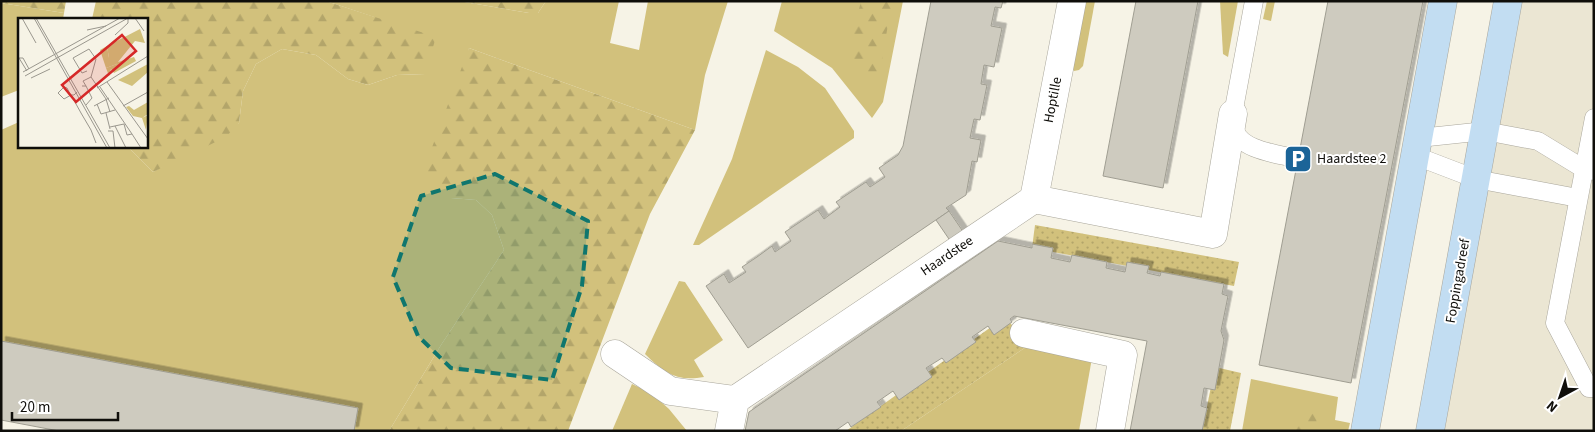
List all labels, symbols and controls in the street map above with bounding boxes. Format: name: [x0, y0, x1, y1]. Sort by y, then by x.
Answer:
inset map: [18, 18, 148, 148]
street label: Hoptille: [1039, 75, 1067, 125]
parking icon: Haardstee 2: [1283, 144, 1313, 174]
place label: Haardstee 2: [1317, 149, 1387, 169]
street label: Haardstee: [917, 231, 977, 281]
street label: Foppingadreef: [1441, 236, 1475, 325]
north arrow: [1535, 372, 1585, 422]
scale bar: [12, 390, 119, 422]
text: N: [1542, 396, 1562, 417]
text: 20 m: [20, 397, 50, 418]

